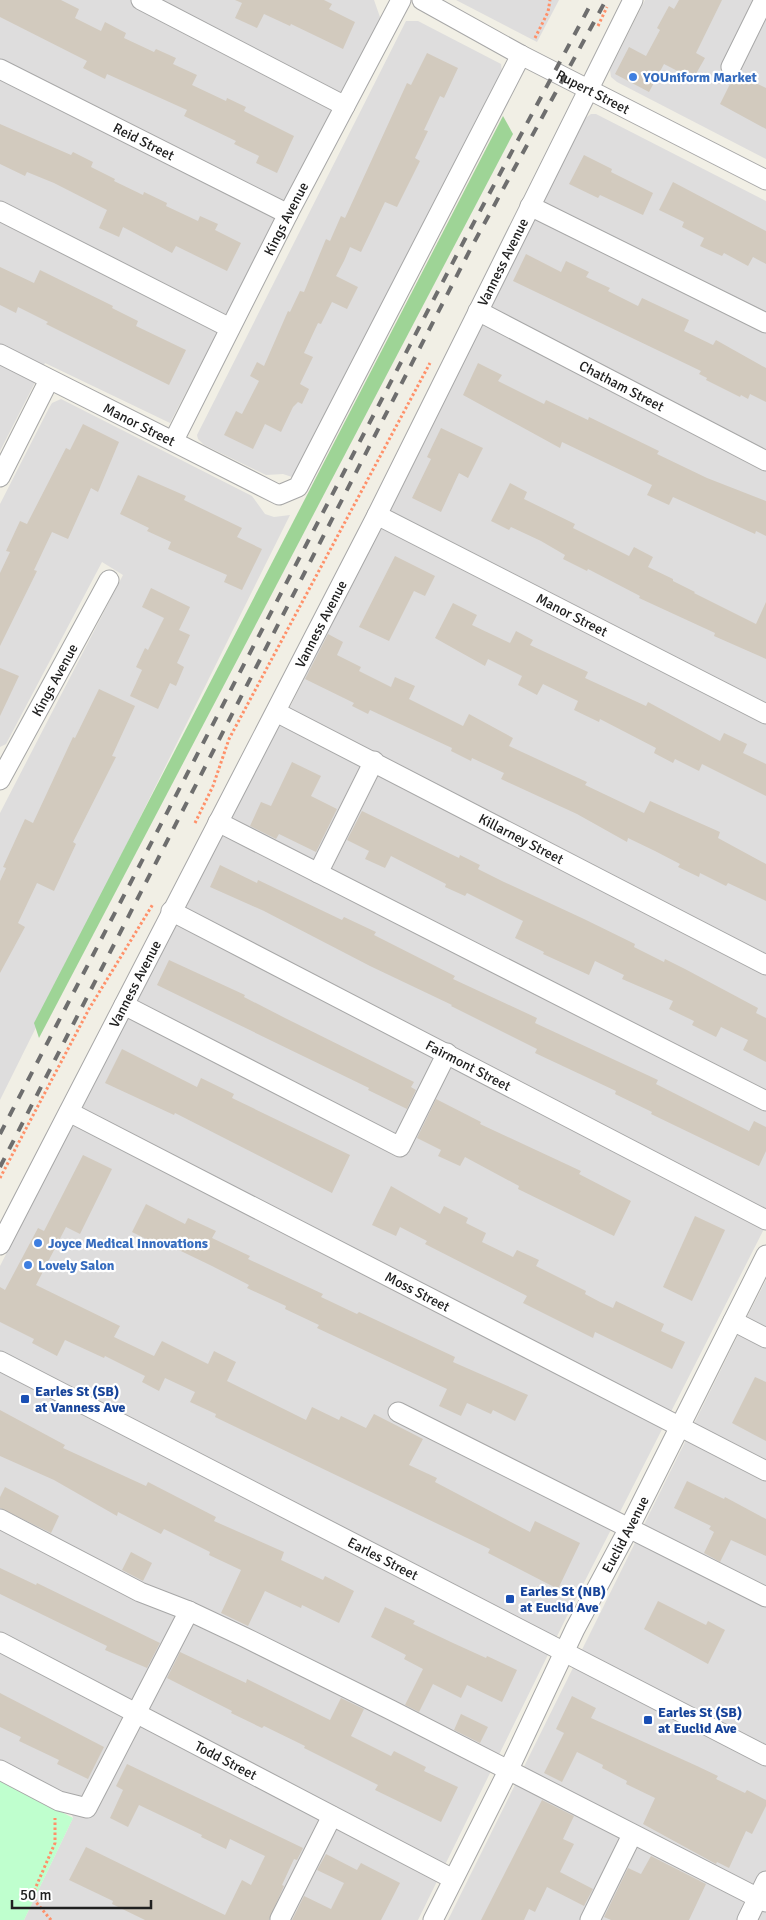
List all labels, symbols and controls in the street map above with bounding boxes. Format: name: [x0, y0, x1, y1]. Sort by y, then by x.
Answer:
street label: Rupert Street: [553, 66, 633, 118]
place label: YOUniform Market: [642, 69, 758, 86]
marker: YOUniform Market: [627, 71, 639, 83]
street label: Reid Street: [110, 119, 177, 164]
street label: Kings Avenue: [260, 179, 312, 258]
street label: Vanness Avenue: [474, 215, 532, 309]
street label: Chatham Street: [576, 357, 667, 415]
street label: Manor Street: [101, 399, 178, 450]
street label: Vanness Avenue: [291, 577, 350, 671]
street label: Manor Street: [533, 589, 611, 640]
street label: Kings Avenue: [28, 641, 81, 719]
street label: Killarney Street: [476, 810, 567, 868]
street label: Vanness Avenue: [105, 937, 165, 1030]
street label: Fairmont Street: [423, 1036, 514, 1095]
place label: Joyce Medical Innovations: [48, 1235, 208, 1252]
marker: Joyce Medical Innovations: [32, 1237, 44, 1249]
place label: Lovely Salon: [38, 1257, 115, 1274]
marker: Lovely Salon: [22, 1259, 34, 1271]
street label: Moss Street: [382, 1268, 453, 1315]
place label: Earles St (SB) at Vanness Ave: [35, 1383, 126, 1416]
marker: Earles St (SB) at Vanness Ave: [19, 1393, 31, 1405]
street label: Euclid Avenue: [598, 1493, 652, 1576]
street label: Earles Street: [345, 1533, 421, 1584]
place label: Earles St (NB) at Euclid Ave: [520, 1583, 606, 1616]
marker: Earles St (NB) at Euclid Ave: [504, 1593, 516, 1605]
place label: Earles St (SB) at Euclid Ave: [658, 1704, 742, 1737]
marker: Earles St (SB) at Euclid Ave: [642, 1714, 654, 1726]
street label: Todd Street: [192, 1737, 260, 1783]
scale bar: [12, 1878, 151, 1910]
text: 50 m: [20, 1886, 51, 1904]

